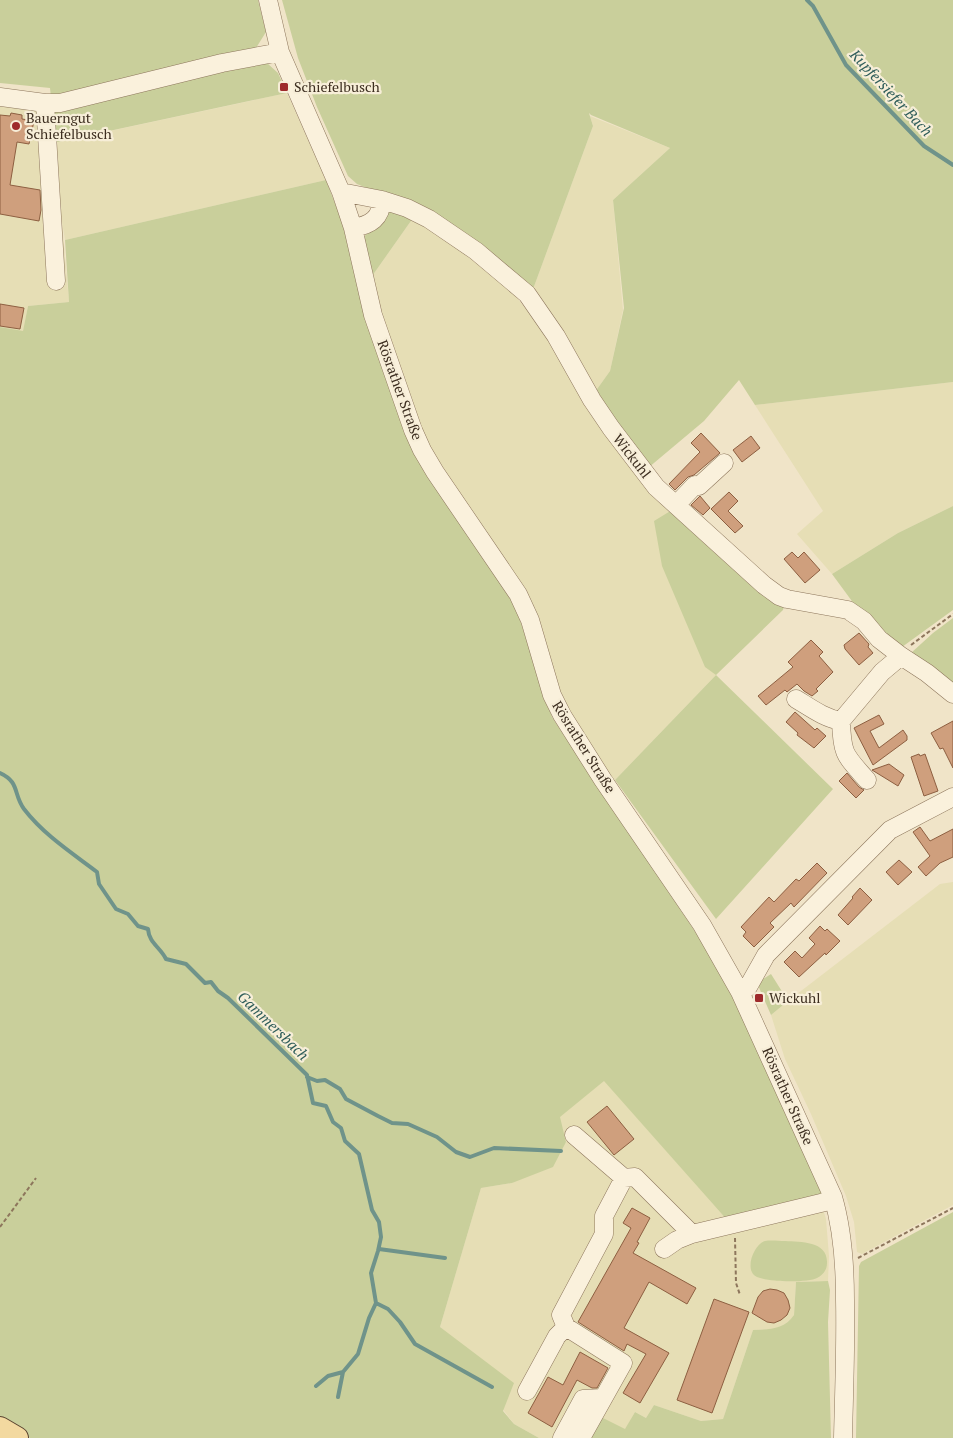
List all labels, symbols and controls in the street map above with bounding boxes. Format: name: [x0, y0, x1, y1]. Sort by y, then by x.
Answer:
water label: Kupfersiefer Bach: [845, 44, 937, 140]
place label: Schiefelbusch: [294, 77, 380, 96]
marker: Schiefelbusch: [278, 81, 290, 93]
place label: Bauerngut Schiefelbusch: [26, 108, 112, 143]
marker: Bauerngut Schiefelbusch: [10, 120, 22, 132]
street label: Rösrather Straße: [374, 337, 427, 443]
street label: Wickuhl: [609, 430, 656, 482]
street label: Rösrather Straße: [548, 697, 620, 796]
water label: Gammersbach: [234, 986, 314, 1064]
place label: Wickuhl: [769, 988, 821, 1007]
marker: Wickuhl: [753, 992, 765, 1004]
street label: Rösrather Straße: [758, 1044, 819, 1148]

